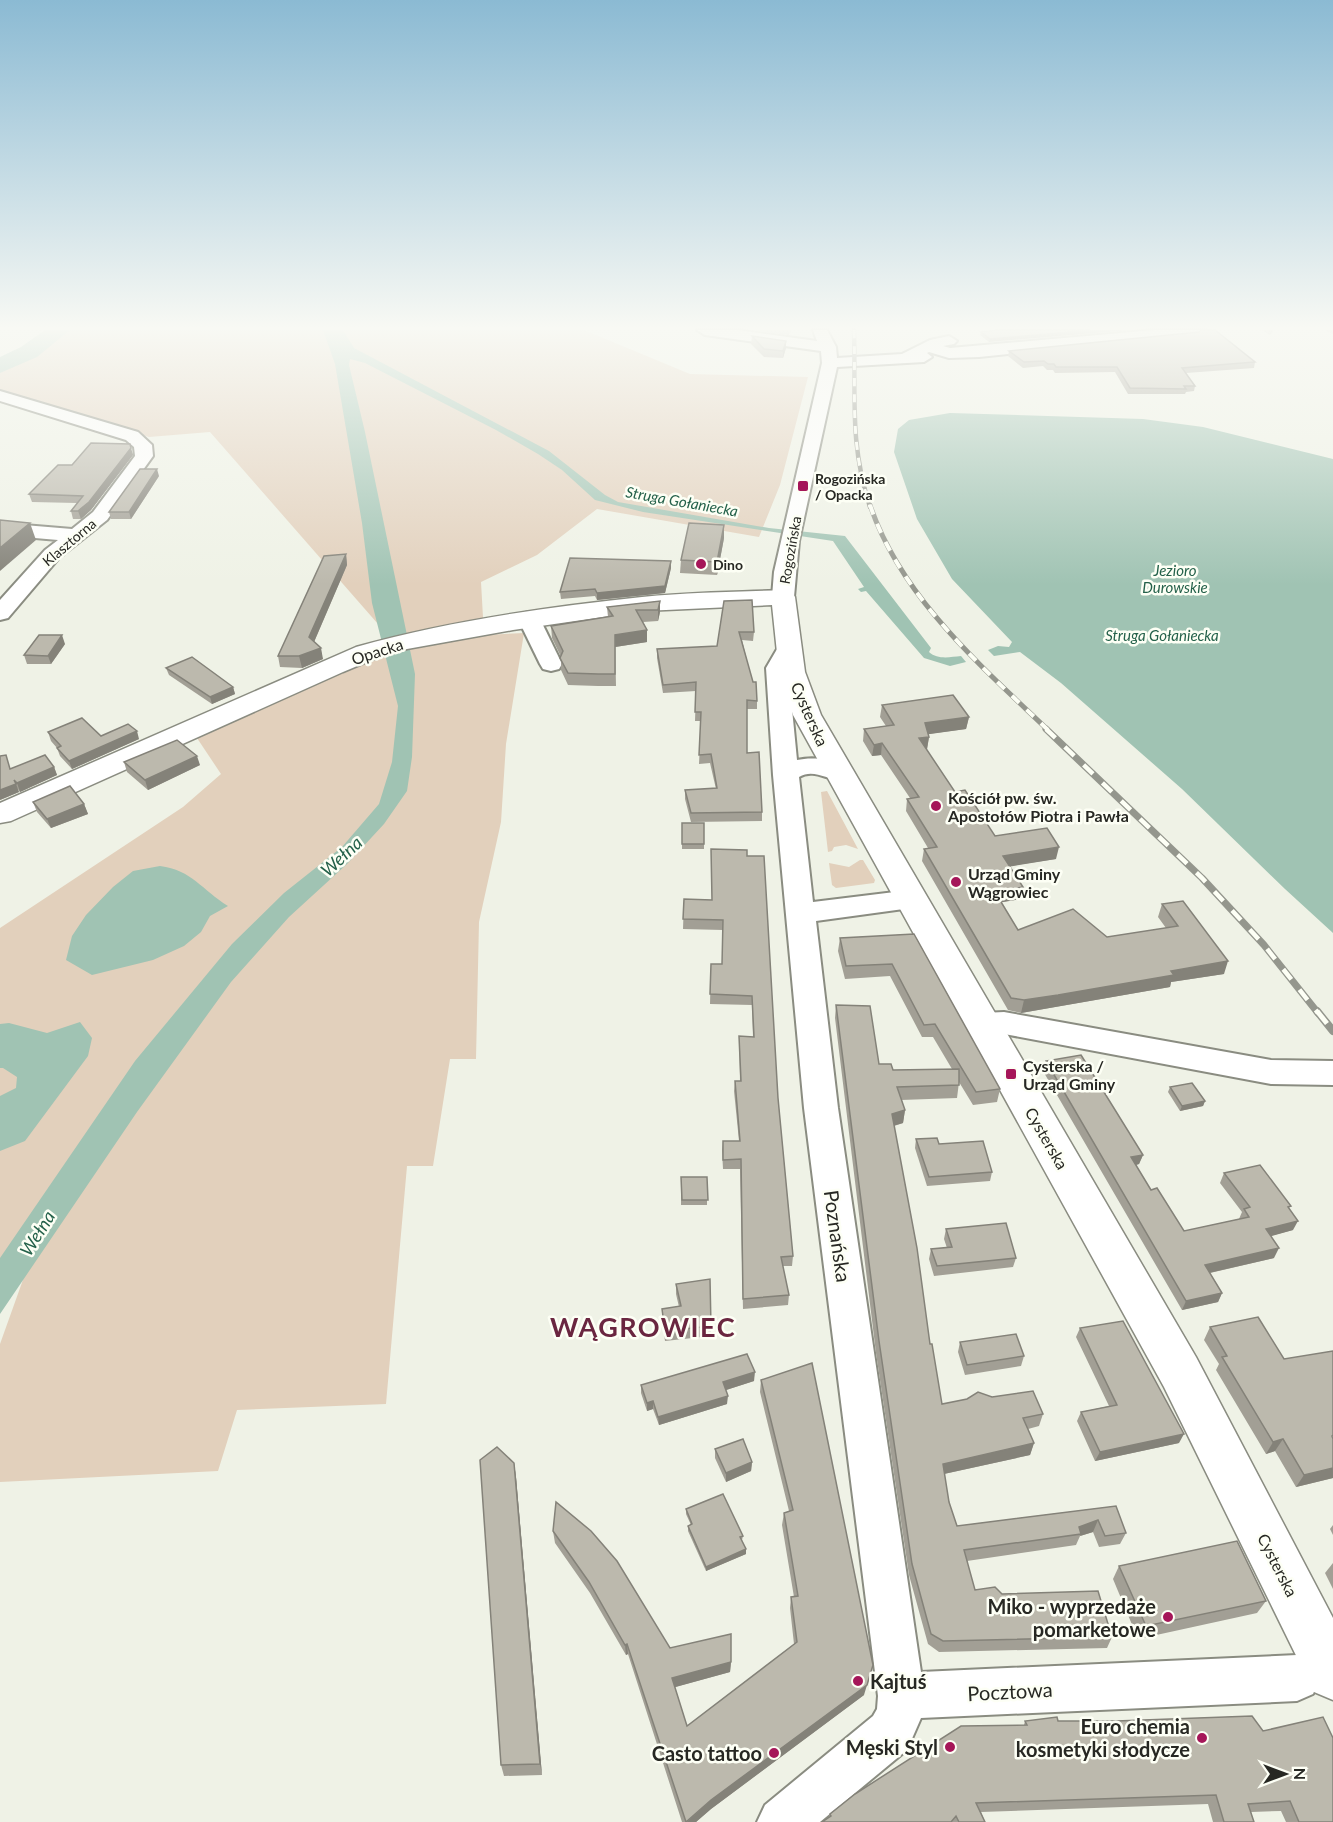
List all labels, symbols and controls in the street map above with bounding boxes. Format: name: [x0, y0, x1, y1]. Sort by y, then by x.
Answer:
place label: Rogozińska / Opacka: [815, 470, 885, 503]
marker: Rogozińska / Opacka: [796, 479, 810, 493]
water label: Struga Gołaniecka: [625, 482, 740, 520]
street label: Klasztorna: [39, 515, 99, 569]
street label: Rogozińska: [776, 515, 804, 585]
place label: Dino: [713, 556, 743, 573]
marker: Dino: [694, 557, 708, 571]
water label: Jezioro Durowskie: [1142, 561, 1208, 596]
water label: Struga Gołaniecka: [1105, 626, 1219, 644]
street label: Opacka: [349, 634, 405, 668]
street label: Cysterska: [787, 679, 833, 749]
place label: Kościół pw. św. Apostołów Piotra i Pawła: [947, 788, 1129, 825]
marker: Kościół pw. św. Apostołów Piotra i Pawła: [929, 799, 943, 813]
water label: Wełna: [316, 831, 366, 881]
place label: Urząd Gminy Wągrowiec: [968, 864, 1061, 901]
marker: Urząd Gminy Wągrowiec: [949, 875, 963, 889]
place label: Cysterska / Urząd Gminy: [1023, 1056, 1116, 1093]
marker: Cysterska / Urząd Gminy: [1004, 1067, 1018, 1081]
street label: Cysterska: [1022, 1104, 1072, 1172]
street label: Poznańska: [820, 1188, 856, 1284]
water label: Wełna: [15, 1206, 59, 1260]
district label: WĄGROWIEC: [550, 1310, 736, 1343]
street label: Cysterska: [1254, 1530, 1302, 1600]
place label: Miko - wyprzedaże pomarketowe: [987, 1594, 1156, 1641]
marker: Miko - wyprzedaże pomarketowe: [1161, 1610, 1175, 1624]
place label: Kajtuś: [870, 1669, 927, 1693]
marker: Kajtuś: [851, 1674, 865, 1688]
street label: Pocztowa: [967, 1677, 1053, 1705]
place label: Euro chemia kosmetyki słodycze: [1016, 1714, 1190, 1761]
marker: Euro chemia kosmetyki słodycze: [1195, 1731, 1209, 1745]
place label: Męski Styl: [846, 1735, 938, 1759]
marker: Męski Styl: [943, 1740, 957, 1754]
place label: Casto tattoo: [652, 1741, 762, 1765]
north arrow: [1255, 1744, 1315, 1804]
marker: Casto tattoo: [767, 1746, 781, 1760]
text: N: [1291, 1768, 1310, 1780]

